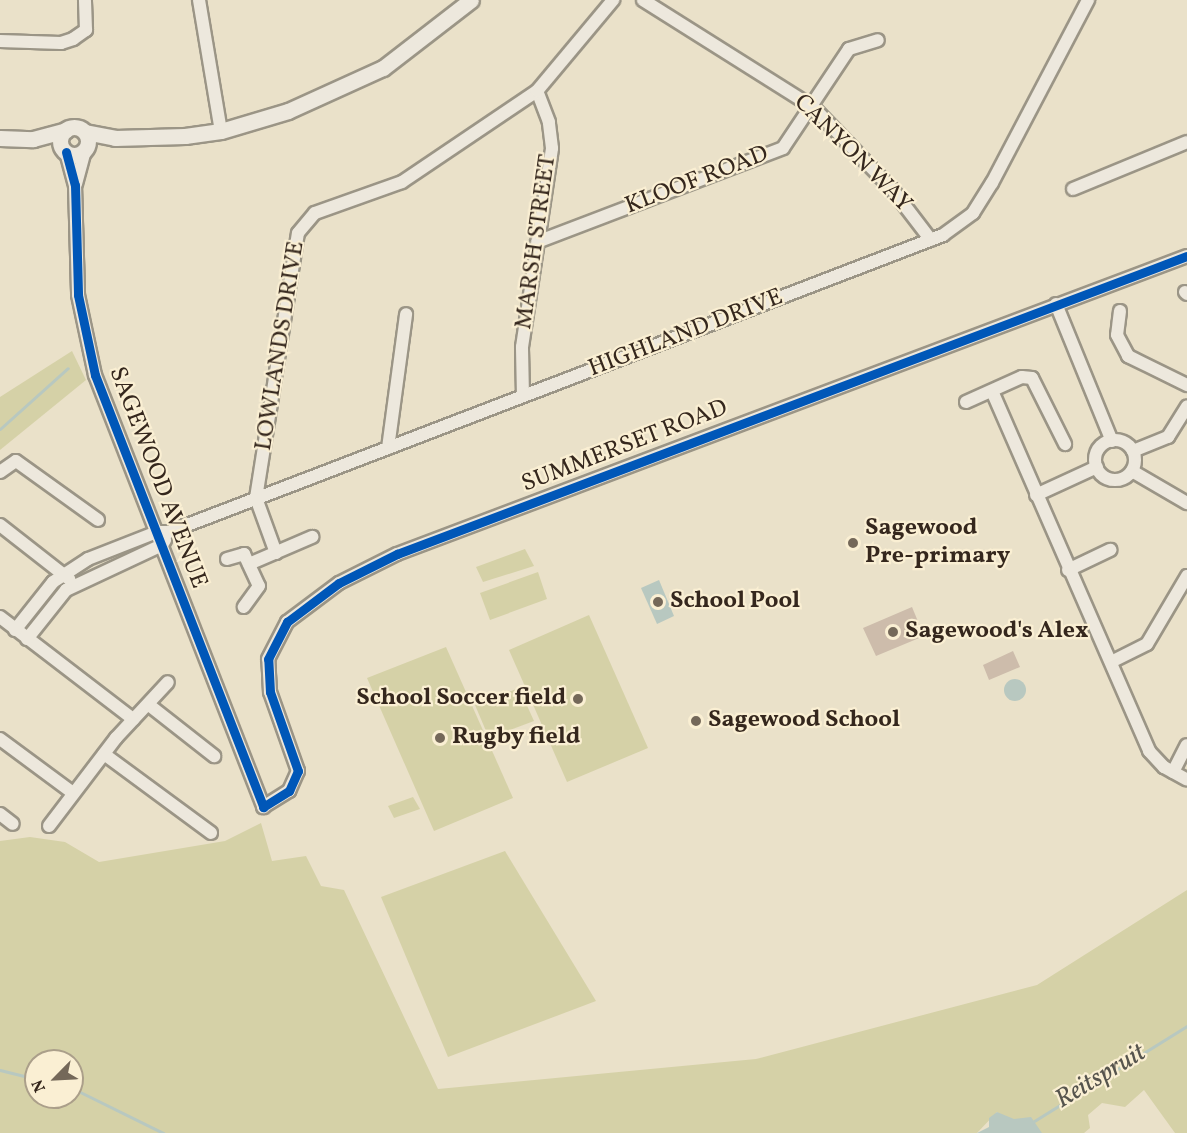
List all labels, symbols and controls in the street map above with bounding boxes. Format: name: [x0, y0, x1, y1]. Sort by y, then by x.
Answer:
street label: CANYON WAY: [787, 89, 917, 219]
street label: KLOOF ROAD: [621, 141, 773, 221]
street label: MARSH STREET: [510, 153, 564, 331]
street label: LOWLANDS DRIVE: [250, 239, 312, 453]
street label: HIGHLAND DRIVE: [585, 284, 787, 384]
street label: SAGEWOOD AVENUE: [102, 363, 212, 593]
street label: SUMMERSET ROAD: [518, 394, 732, 500]
place label: Sagewood Pre-primary: [865, 515, 1010, 571]
marker: Sagewood Pre-primary: [846, 536, 860, 550]
place label: School Pool: [670, 588, 800, 616]
marker: School Pool: [651, 595, 665, 609]
place label: Sagewood's Alex: [905, 618, 1089, 646]
marker: Sagewood's Alex: [886, 625, 900, 639]
place label: School Soccer field: [356, 685, 566, 713]
marker: School Soccer field: [571, 692, 585, 706]
place label: Sagewood School: [708, 707, 900, 735]
marker: Sagewood School: [689, 714, 703, 728]
place label: Rugby field: [452, 724, 581, 752]
marker: Rugby field: [433, 731, 447, 745]
water label: Reitspruit: [1050, 1038, 1152, 1116]
north arrow: [24, 1049, 84, 1109]
text: N: [27, 1076, 52, 1095]

